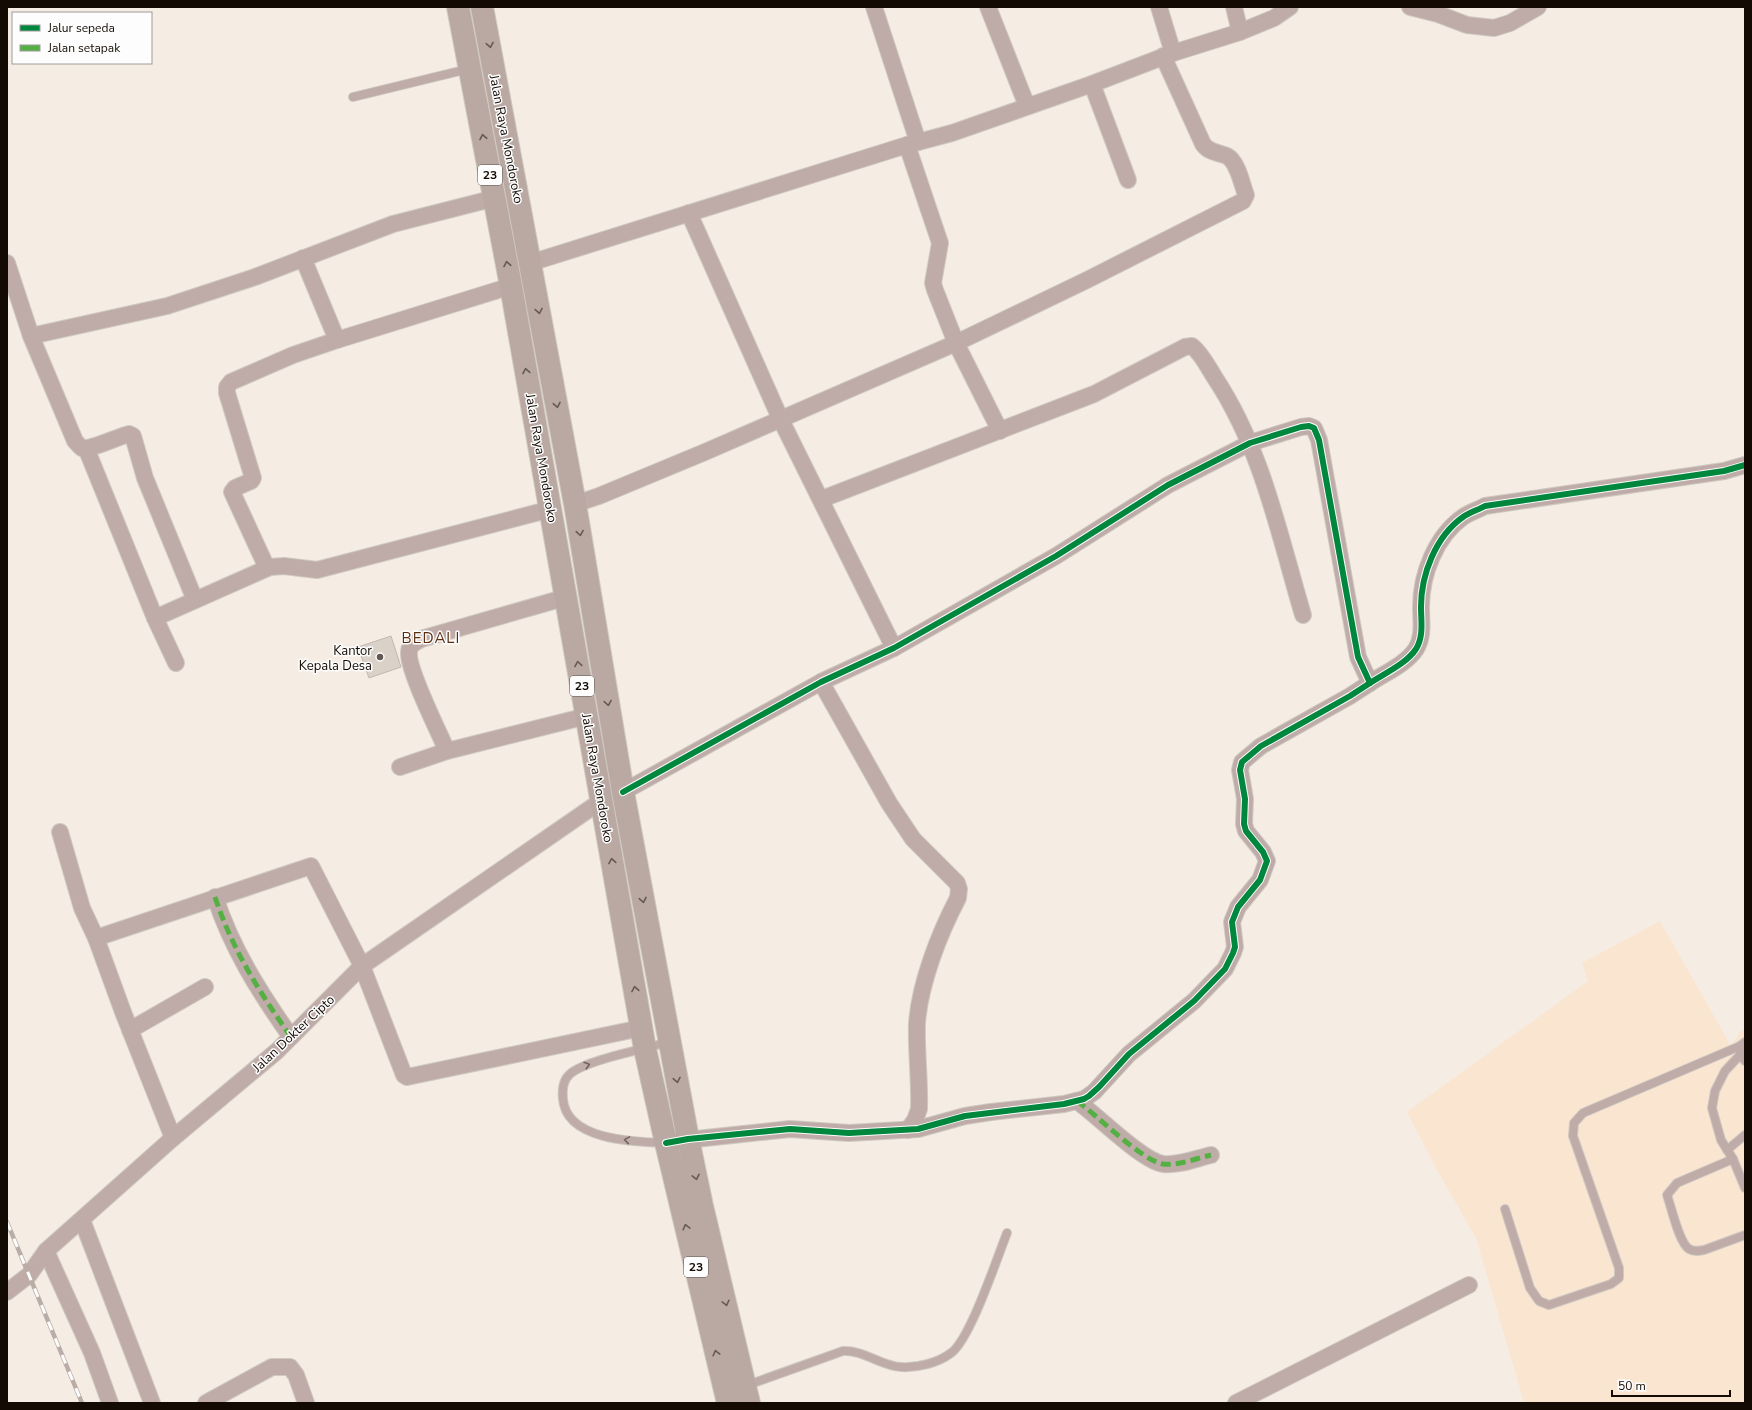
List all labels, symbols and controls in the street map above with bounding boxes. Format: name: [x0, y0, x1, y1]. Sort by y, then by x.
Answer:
legend: [12, 12, 152, 64]
text: Jalur sepeda: [47, 20, 115, 36]
text: Jalan setapak: [47, 40, 121, 56]
one-way arrow: [485, 42, 493, 48]
street label: Jalan Raya Mondoroko: [485, 72, 527, 205]
one-way arrow: [479, 133, 487, 140]
road number: 23: [478, 165, 502, 185]
one-way arrow: [503, 261, 512, 267]
one-way arrow: [534, 308, 543, 314]
one-way arrow: [522, 368, 530, 374]
street label: Jalan Raya Mondoroko: [521, 391, 561, 524]
one-way arrow: [552, 402, 560, 408]
one-way arrow: [575, 530, 584, 536]
district label: BEDALI: [402, 628, 460, 648]
place label: Kantor Kepala Desa: [299, 642, 372, 675]
marker: Kantor Kepala Desa: [375, 652, 385, 662]
one-way arrow: [574, 661, 583, 667]
road number: 23: [570, 676, 594, 696]
one-way arrow: [603, 700, 612, 706]
street label: Jalan Raya Mondoroko: [577, 711, 617, 844]
one-way arrow: [608, 858, 617, 864]
one-way arrow: [639, 897, 647, 903]
one-way arrow: [631, 986, 639, 992]
street label: Jalan Dokter Cipto: [248, 991, 339, 1077]
one-way arrow: [583, 1061, 590, 1070]
one-way arrow: [672, 1077, 681, 1083]
one-way arrow: [624, 1136, 630, 1145]
one-way arrow: [691, 1174, 699, 1180]
one-way arrow: [682, 1224, 690, 1230]
road number: 23: [684, 1257, 708, 1277]
one-way arrow: [721, 1300, 729, 1307]
one-way arrow: [713, 1350, 721, 1357]
scale bar: [1612, 1372, 1730, 1398]
text: 50 m: [1618, 1378, 1646, 1394]

